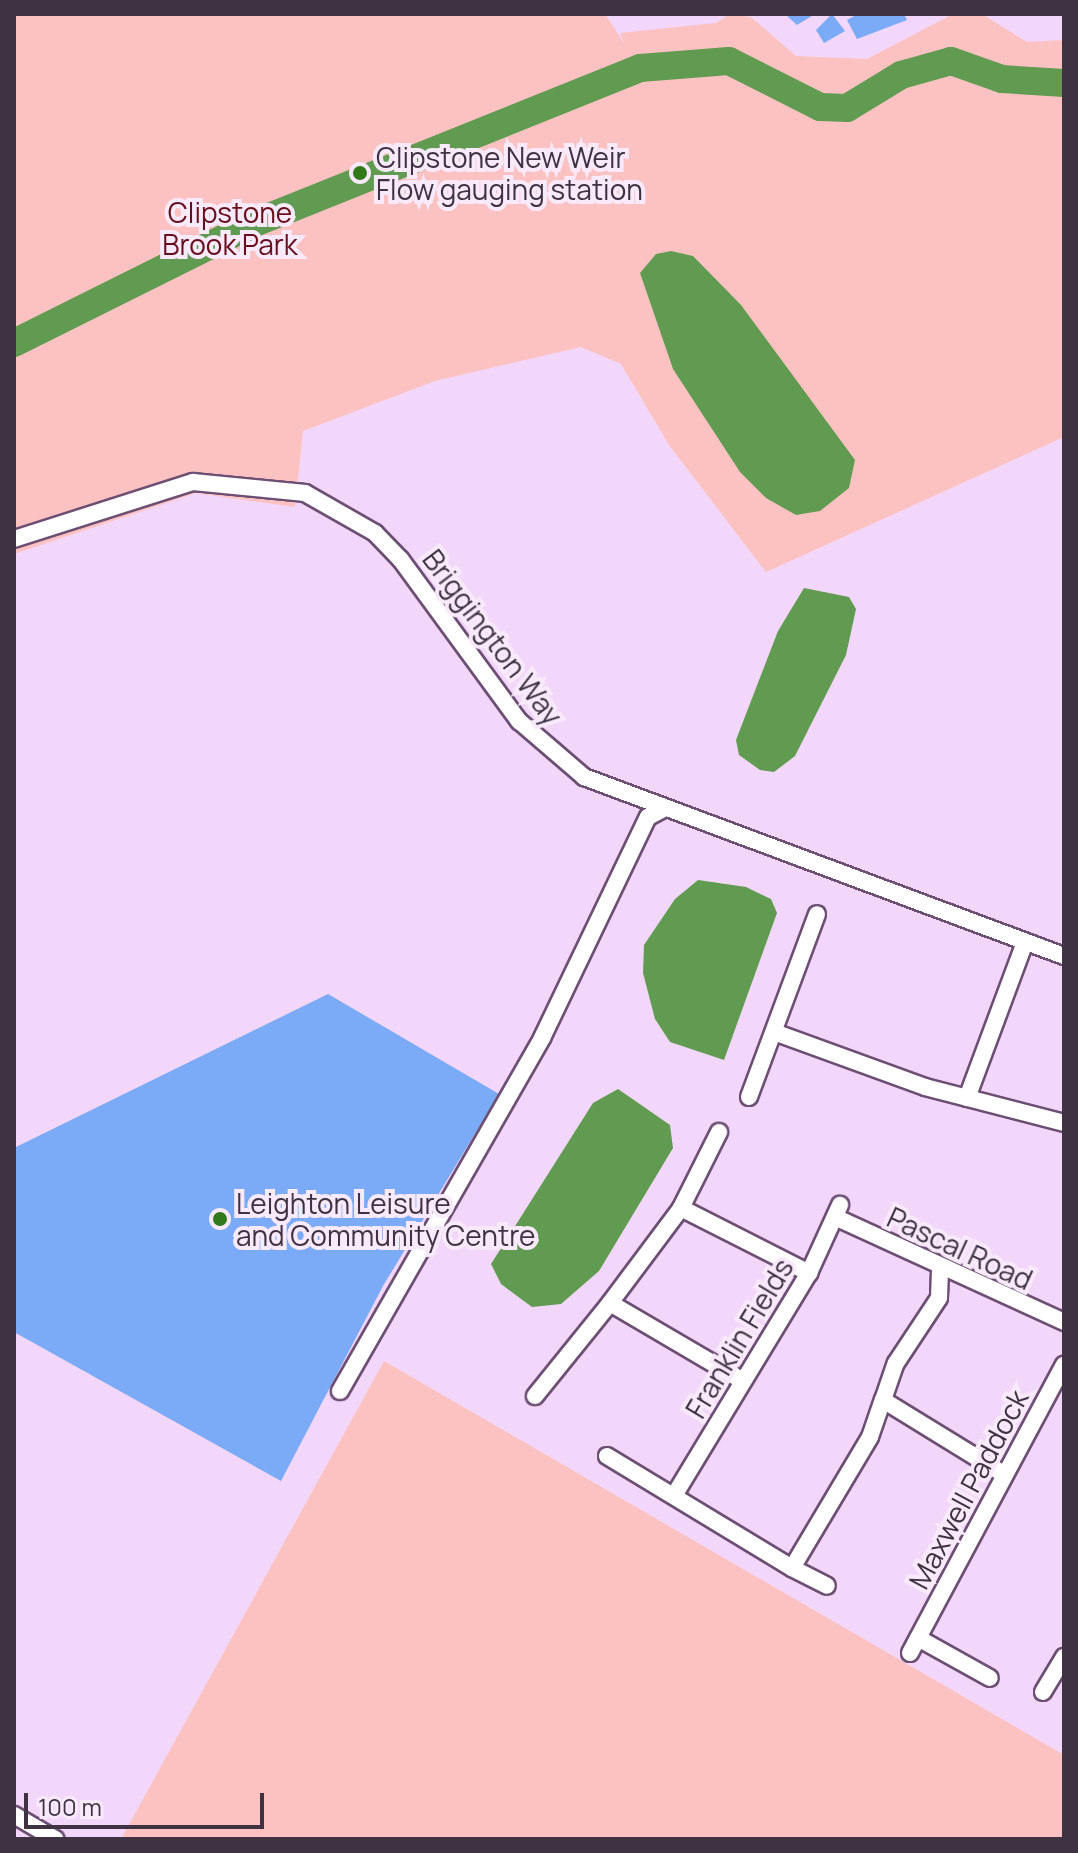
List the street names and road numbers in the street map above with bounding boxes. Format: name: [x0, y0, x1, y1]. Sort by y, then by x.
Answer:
street label: Briggington Way: [416, 543, 570, 731]
street label: Pascal Road: [882, 1200, 1038, 1296]
street label: Franklin Fields: [678, 1252, 800, 1424]
street label: Maxwell Paddock: [901, 1384, 1035, 1594]

